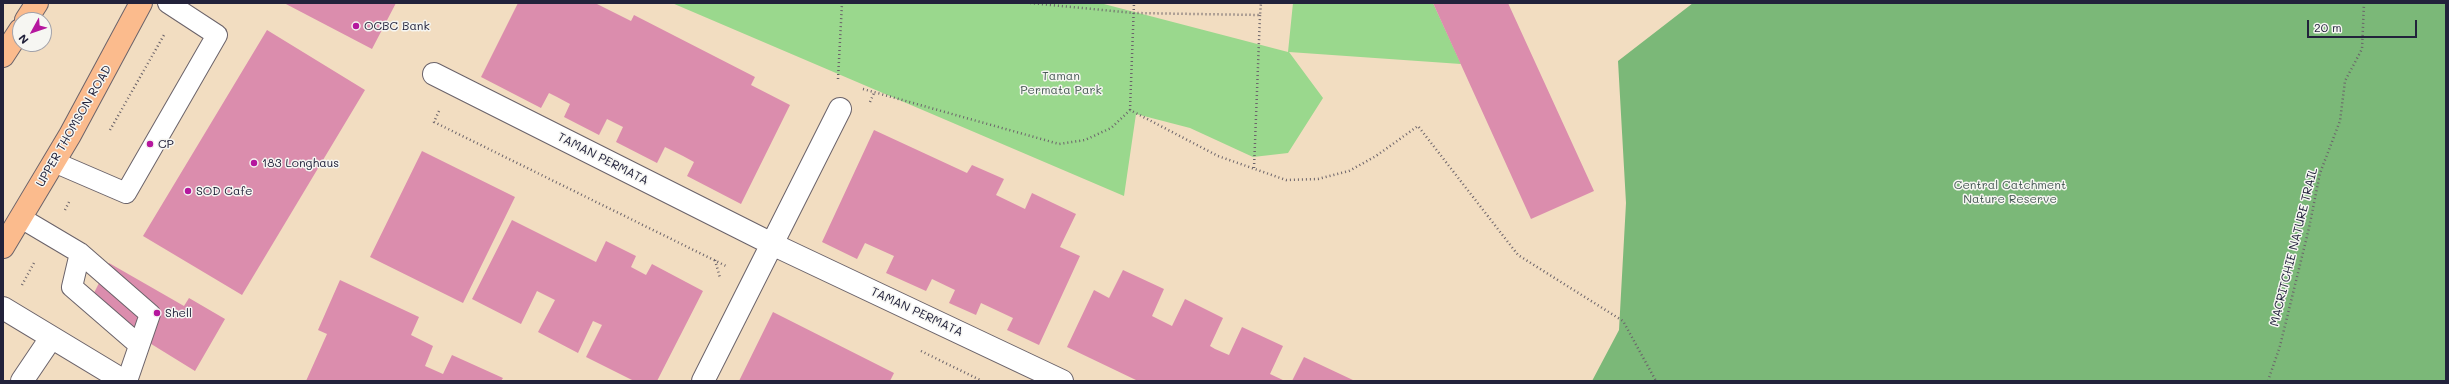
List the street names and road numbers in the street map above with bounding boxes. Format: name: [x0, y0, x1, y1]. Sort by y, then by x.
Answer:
street label: UPPER THOMSON ROAD: [33, 63, 115, 189]
street label: TAMAN PERMATA: [555, 130, 651, 188]
street label: MACRITCHIE NATURE TRAIL: [2267, 166, 2321, 328]
street label: TAMAN PERMATA: [869, 284, 965, 340]

